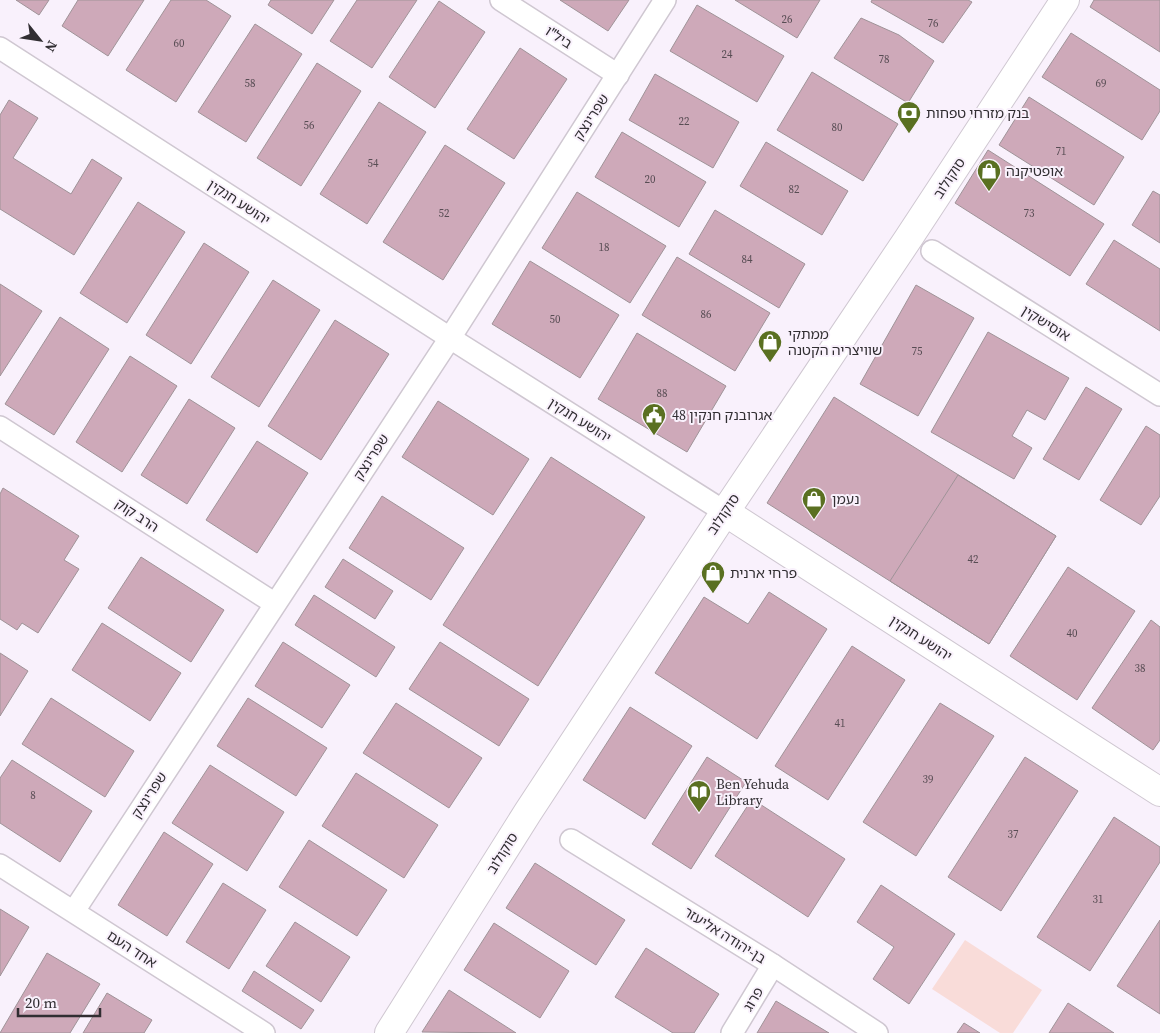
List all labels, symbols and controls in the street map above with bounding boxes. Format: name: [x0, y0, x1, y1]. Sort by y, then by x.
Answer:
house number: 26: [782, 12, 793, 27]
north arrow: [15, 15, 65, 65]
house number: 76: [928, 16, 939, 31]
street label: ביל"ו: [542, 21, 576, 53]
house number: 60: [174, 36, 185, 51]
text: N: [40, 37, 62, 56]
house number: 24: [722, 47, 733, 62]
house number: 78: [879, 52, 890, 67]
house number: 58: [245, 76, 256, 91]
house number: 69: [1096, 76, 1107, 91]
street label: שפרינצק: [568, 90, 614, 144]
bank icon: בנק מזרחי טפחות: [896, 100, 922, 134]
place label: בנק מזרחי טפחות: [926, 103, 1029, 123]
house number: 22: [679, 114, 690, 129]
house number: 56: [304, 118, 315, 133]
house number: 80: [832, 120, 843, 135]
house number: 71: [1056, 144, 1067, 159]
street label: סוקולוב: [928, 153, 970, 203]
house number: 54: [368, 156, 379, 171]
shop icon: אופטיקנה: [976, 158, 1002, 192]
place label: אופטיקנה: [1006, 161, 1063, 181]
house number: 20: [645, 172, 656, 187]
street label: יהושע חנקין: [204, 174, 274, 230]
house number: 82: [789, 182, 800, 197]
house number: 52: [439, 206, 450, 221]
house number: 73: [1024, 206, 1035, 221]
house number: 18: [599, 240, 610, 255]
house number: 84: [742, 252, 753, 267]
street label: אוסישקין: [1018, 300, 1074, 346]
house number: 86: [701, 307, 712, 322]
house number: 50: [550, 312, 561, 327]
place label: ממתקי שוויצריה הקטנה: [788, 324, 882, 360]
shop icon: ממתקי שוויצריה הקטנה: [757, 329, 783, 363]
house number: 75: [912, 344, 923, 359]
house number: 88: [657, 386, 668, 401]
street label: יהושע חנקין: [545, 393, 615, 447]
public building icon: אגרובנק חנקין 48: [641, 402, 667, 436]
place label: אגרובנק חנקין 48: [672, 405, 772, 425]
street label: שפרינצק: [348, 430, 394, 484]
shop icon: נעמן: [801, 486, 827, 520]
street label: סוקולוב: [702, 489, 744, 539]
place label: נעמן: [832, 489, 859, 509]
street label: הרב קוק: [111, 493, 163, 537]
house number: 42: [968, 552, 979, 567]
shop icon: פרחי ארנית: [700, 560, 726, 594]
place label: פרחי ארנית: [730, 563, 797, 583]
street label: יהושע חנקין: [886, 610, 956, 666]
house number: 40: [1067, 626, 1078, 641]
house number: 38: [1135, 661, 1146, 676]
house number: 41: [835, 716, 846, 731]
street label: שפרינצק: [126, 768, 172, 822]
house number: 39: [923, 772, 934, 787]
place label: Ben Yehuda Library: [716, 774, 790, 810]
library icon: Ben Yehuda Library: [686, 779, 712, 813]
house number: 8: [30, 788, 36, 803]
house number: 37: [1008, 827, 1019, 842]
street label: סוקולוב: [481, 828, 523, 878]
house number: 31: [1093, 892, 1104, 907]
street label: בן-יהודה אליעזר: [680, 902, 770, 968]
street label: אחד העם: [103, 925, 161, 973]
street label: פרוג: [738, 983, 768, 1015]
scale bar: [18, 986, 100, 1018]
text: 20 m: [25, 992, 57, 1013]

